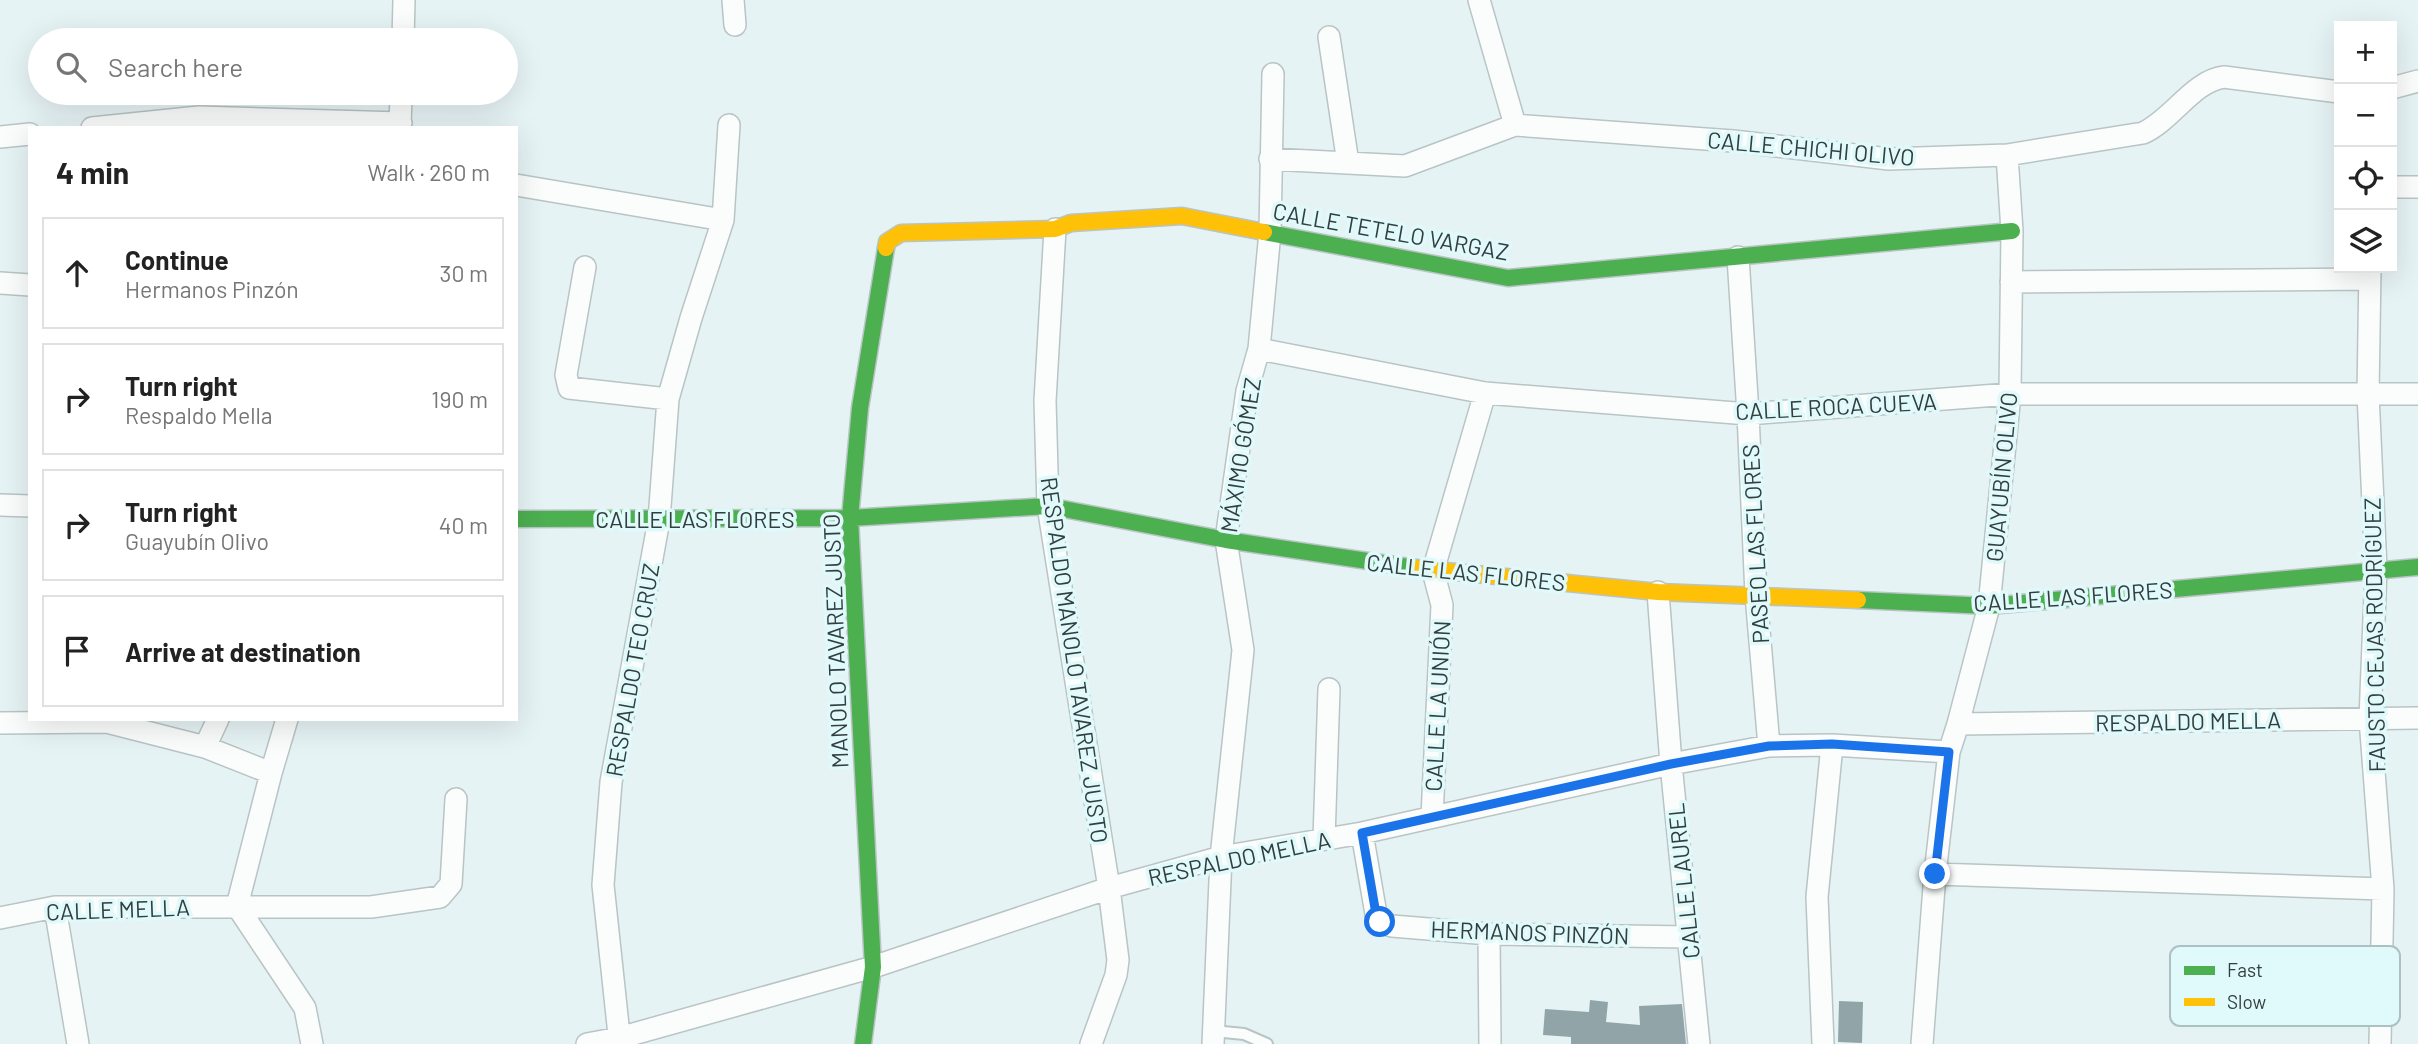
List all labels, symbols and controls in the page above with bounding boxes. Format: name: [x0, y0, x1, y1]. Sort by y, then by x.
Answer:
map controls: [2334, 21, 2397, 273]
button: +: [2334, 21, 2397, 84]
search box: [28, 28, 518, 105]
icon: search: [52, 48, 90, 86]
text: Search here: [108, 51, 243, 82]
button: −: [2334, 84, 2397, 147]
street label: CALLE CHICHI OLIVO: [1706, 125, 1916, 171]
button: locate: [2334, 147, 2397, 210]
text: 4 min: [56, 154, 129, 190]
text: Walk · 260 m: [368, 158, 490, 186]
street label: CALLE TETELO VARGAZ: [1271, 196, 1511, 266]
button: layers: [2334, 210, 2397, 273]
text: Continue: [125, 244, 229, 275]
icon: ahead: [58, 254, 96, 292]
text: 30 m: [440, 259, 488, 287]
text: Hermanos Pinzón: [125, 275, 299, 303]
text: Turn right: [125, 370, 238, 401]
street label: MÁXIMO GÓMEZ: [1214, 375, 1266, 535]
icon: right: [58, 380, 96, 418]
text: 190 m: [431, 385, 488, 413]
street label: CALLE ROCA CUEVA: [1734, 387, 1938, 425]
street label: GUAYUBÍN OLIVO: [1980, 391, 2022, 563]
text: Respaldo Mella: [125, 401, 273, 429]
street label: PASEO LAS FLORES: [1736, 444, 1774, 644]
street label: RESPALDO MANOLO TAVAREZ JUSTO: [1035, 475, 1115, 845]
text: Turn right: [125, 496, 238, 527]
street label: FAUSTO CEJAS RODRÍGUEZ: [2358, 497, 2390, 773]
street label: CALLE LAS FLORES: [595, 505, 795, 533]
icon: right: [58, 506, 96, 544]
text: 40 m: [439, 511, 488, 539]
street label: MANOLO TAVAREZ JUSTO: [817, 513, 853, 769]
text: Guayubín Olivo: [125, 527, 269, 555]
street label: CALLE LAS FLORES: [1365, 548, 1567, 596]
street label: RESPALDO TEO CRUZ: [599, 561, 665, 779]
street label: CALLE LAS FLORES: [1973, 575, 2173, 617]
street label: CALLE LA UNIÓN: [1419, 620, 1455, 792]
icon: arrive: [58, 632, 96, 670]
text: Arrive at destination: [125, 636, 361, 667]
street label: RESPALDO MELLA: [2095, 705, 2281, 737]
street label: CALLE LAUREL: [1661, 802, 1705, 960]
street label: RESPALDO MELLA: [1145, 825, 1333, 891]
route end: [1919, 858, 1950, 889]
street label: CALLE MELLA: [46, 892, 190, 926]
route start: [1364, 906, 1395, 937]
street label: HERMANOS PINZÓN: [1430, 915, 1630, 949]
legend: [2170, 946, 2400, 1026]
text: Fast: [2227, 958, 2263, 981]
text: Slow: [2227, 990, 2266, 1013]

